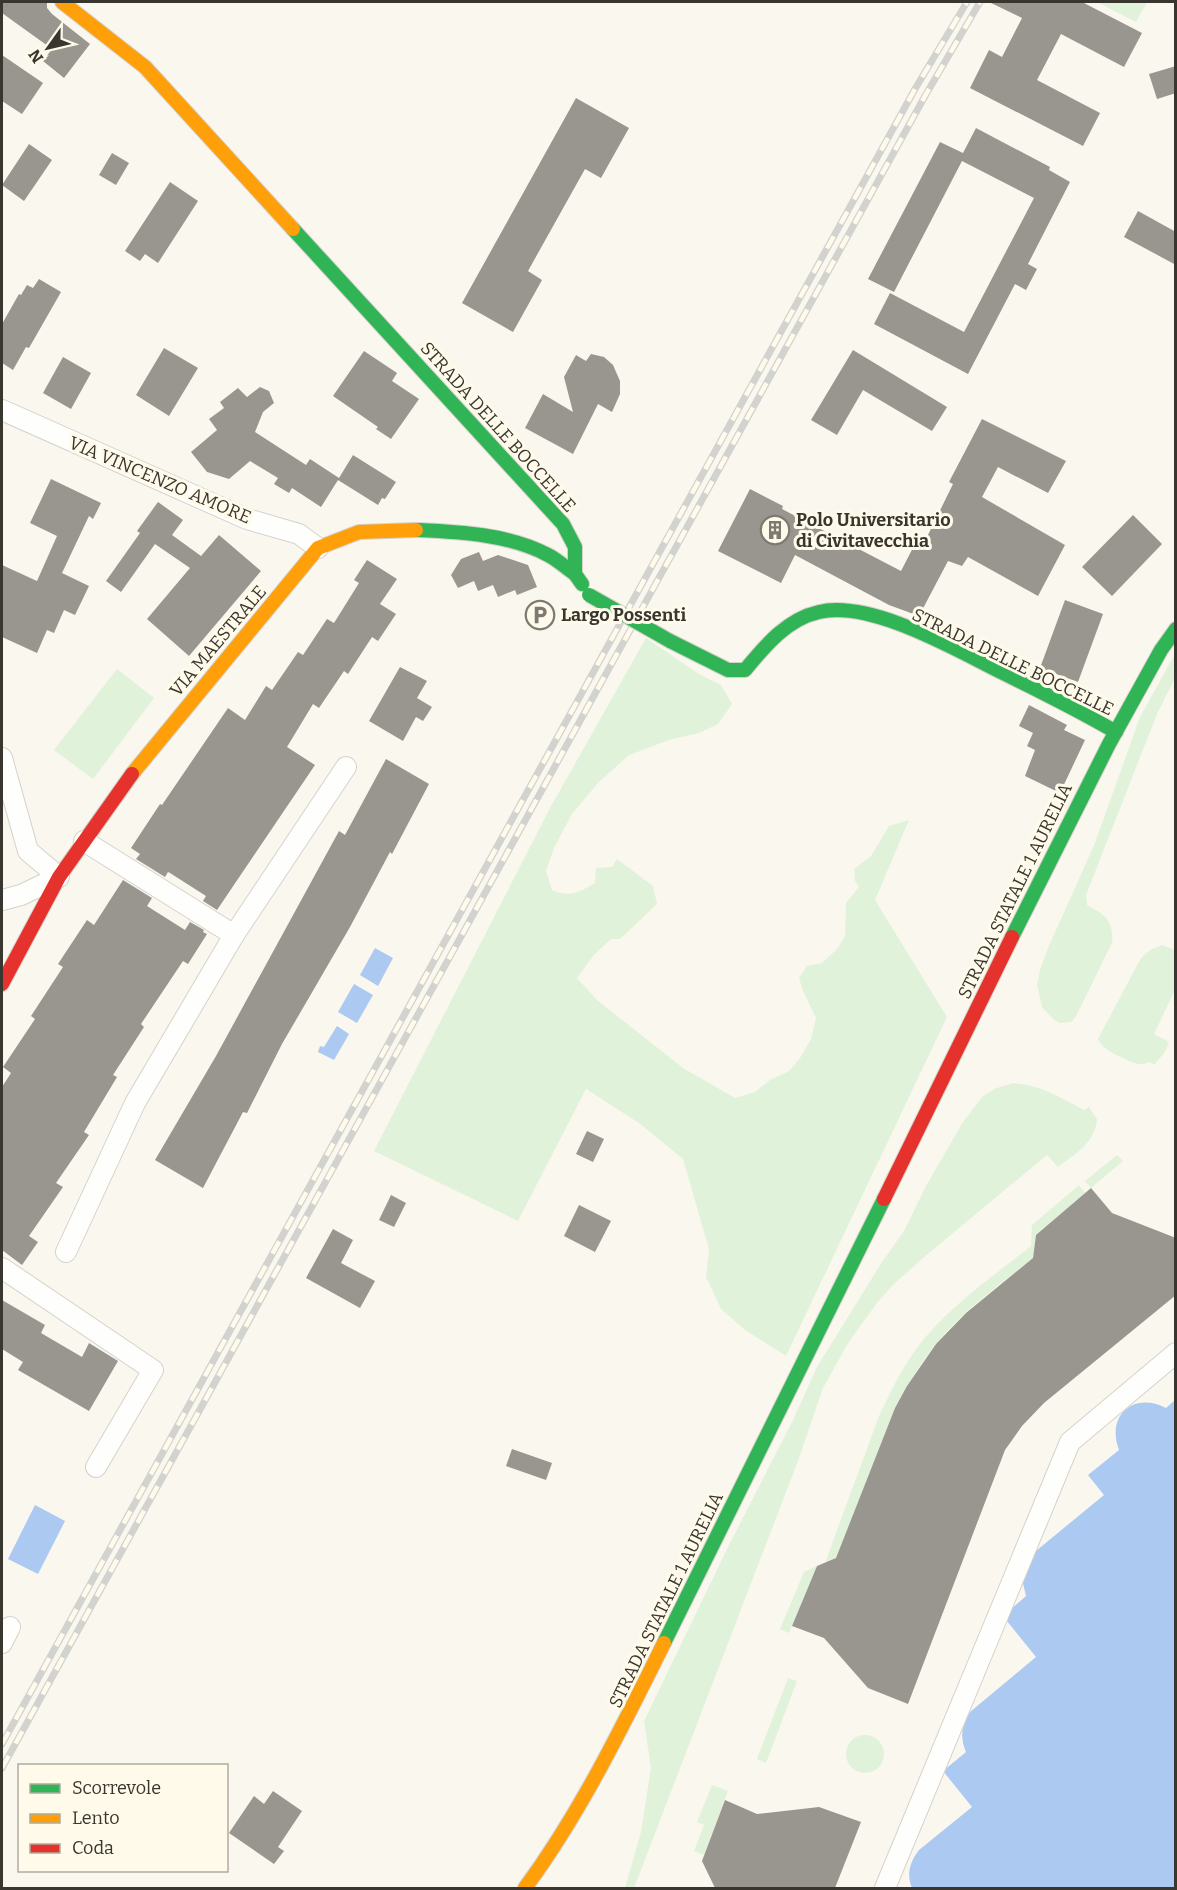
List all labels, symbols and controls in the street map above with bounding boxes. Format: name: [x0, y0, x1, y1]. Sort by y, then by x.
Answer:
north arrow: [18, 18, 78, 78]
text: N: [25, 46, 47, 67]
street label: STRADA DELLE BOCCELLE: [416, 337, 580, 517]
street label: VIA VINCENZO AMORE: [66, 432, 254, 528]
place label: Polo Universitario di Civitavecchia: [796, 509, 951, 552]
building icon: Polo Universitario di Civitavecchia: [759, 514, 791, 546]
street label: VIA MAESTRALE: [165, 581, 271, 701]
parking icon: Largo Possenti: [524, 599, 556, 631]
place label: Largo Possenti: [561, 604, 686, 626]
street label: STRADA DELLE BOCCELLE: [909, 604, 1117, 720]
street label: STRADA STATALE 1 AURELIA: [953, 779, 1077, 1002]
street label: STRADA STATALE 1 AURELIA: [604, 1488, 728, 1711]
legend: [18, 1764, 228, 1872]
text: Scorrevole: [72, 1777, 161, 1799]
text: Lento: [72, 1807, 120, 1829]
text: Coda: [72, 1837, 114, 1859]

